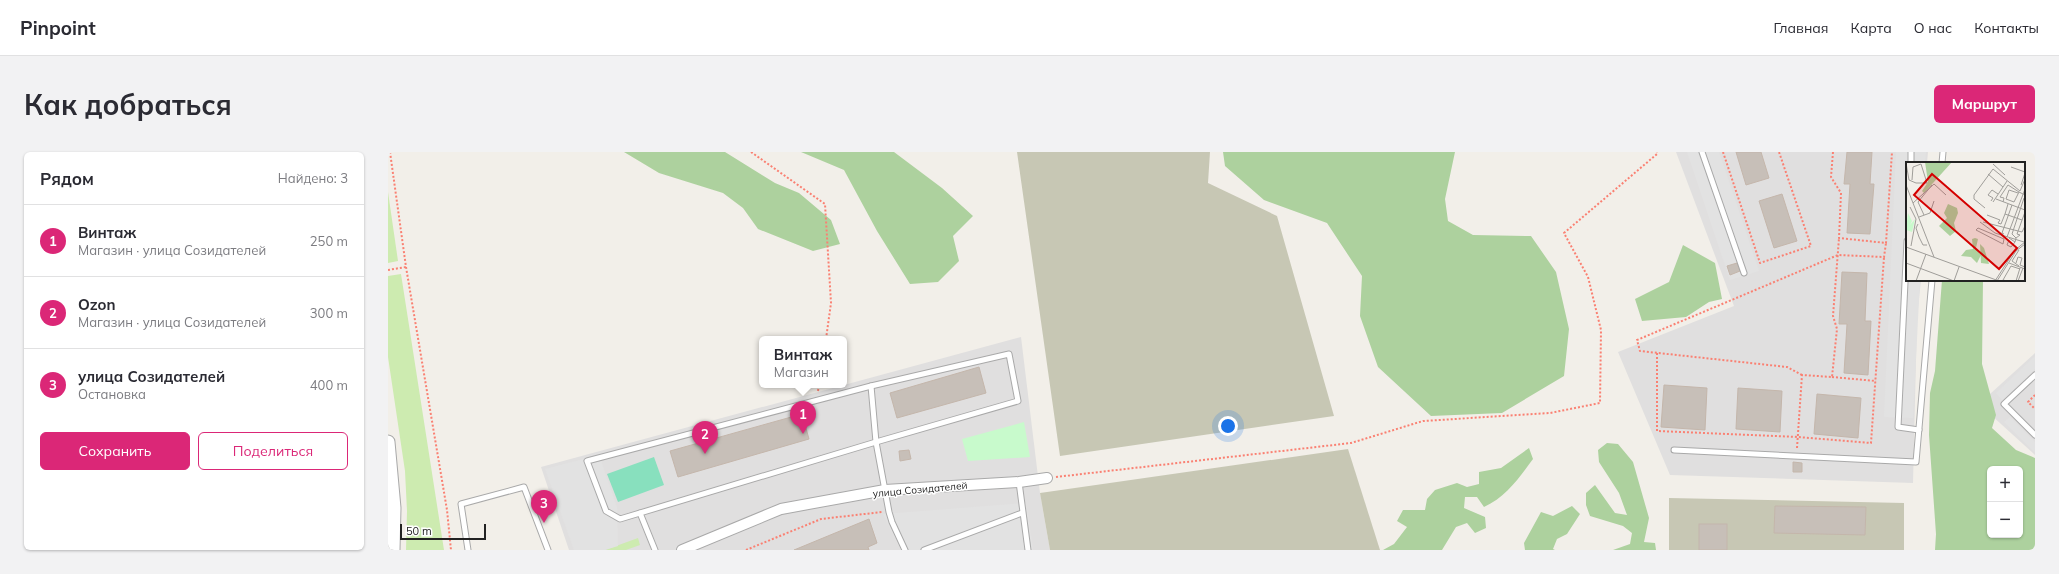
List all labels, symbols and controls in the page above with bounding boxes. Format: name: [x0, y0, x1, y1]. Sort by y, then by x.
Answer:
text: Pinpoint: [20, 16, 96, 40]
text: Главная: [1774, 19, 1829, 37]
text: Карта: [1851, 19, 1892, 37]
text: О нас: [1914, 19, 1952, 37]
text: Контакты: [1974, 19, 2039, 37]
button: Маршрут: [1934, 85, 2035, 123]
text: Как добраться: [24, 87, 232, 122]
inset map: [1906, 162, 2025, 281]
text: Рядом: [40, 168, 94, 189]
text: Найдено: 3: [278, 170, 348, 186]
text: Винтаж: [78, 223, 136, 242]
text: 1: [49, 233, 57, 249]
text: 250 m: [310, 233, 348, 249]
text: Магазин · улица Созидателей: [78, 242, 266, 258]
text: Ozon: [78, 295, 115, 314]
text: 2: [49, 305, 57, 321]
text: 300 m: [310, 305, 348, 321]
text: Магазин · улица Созидателей: [78, 314, 266, 330]
popup: [759, 336, 847, 388]
text: Винтаж: [774, 345, 832, 364]
text: Магазин: [774, 364, 829, 380]
text: улица Созидателей: [78, 367, 225, 386]
text: 3: [49, 377, 57, 393]
text: 400 m: [310, 377, 348, 393]
text: Остановка: [78, 386, 146, 402]
pin: 1: [790, 401, 816, 434]
your location: [1218, 416, 1238, 436]
pin: 2: [692, 421, 718, 454]
button: Сохранить: [40, 432, 190, 470]
button: Поделиться: [198, 432, 348, 470]
map controls: [1987, 466, 2023, 538]
button: +: [1987, 466, 2023, 502]
street label: улица Созидателей: [872, 479, 968, 500]
pin: 3: [531, 490, 557, 523]
button: −: [1987, 502, 2023, 538]
scale bar: [400, 522, 486, 541]
text: 50 m: [406, 524, 432, 538]

